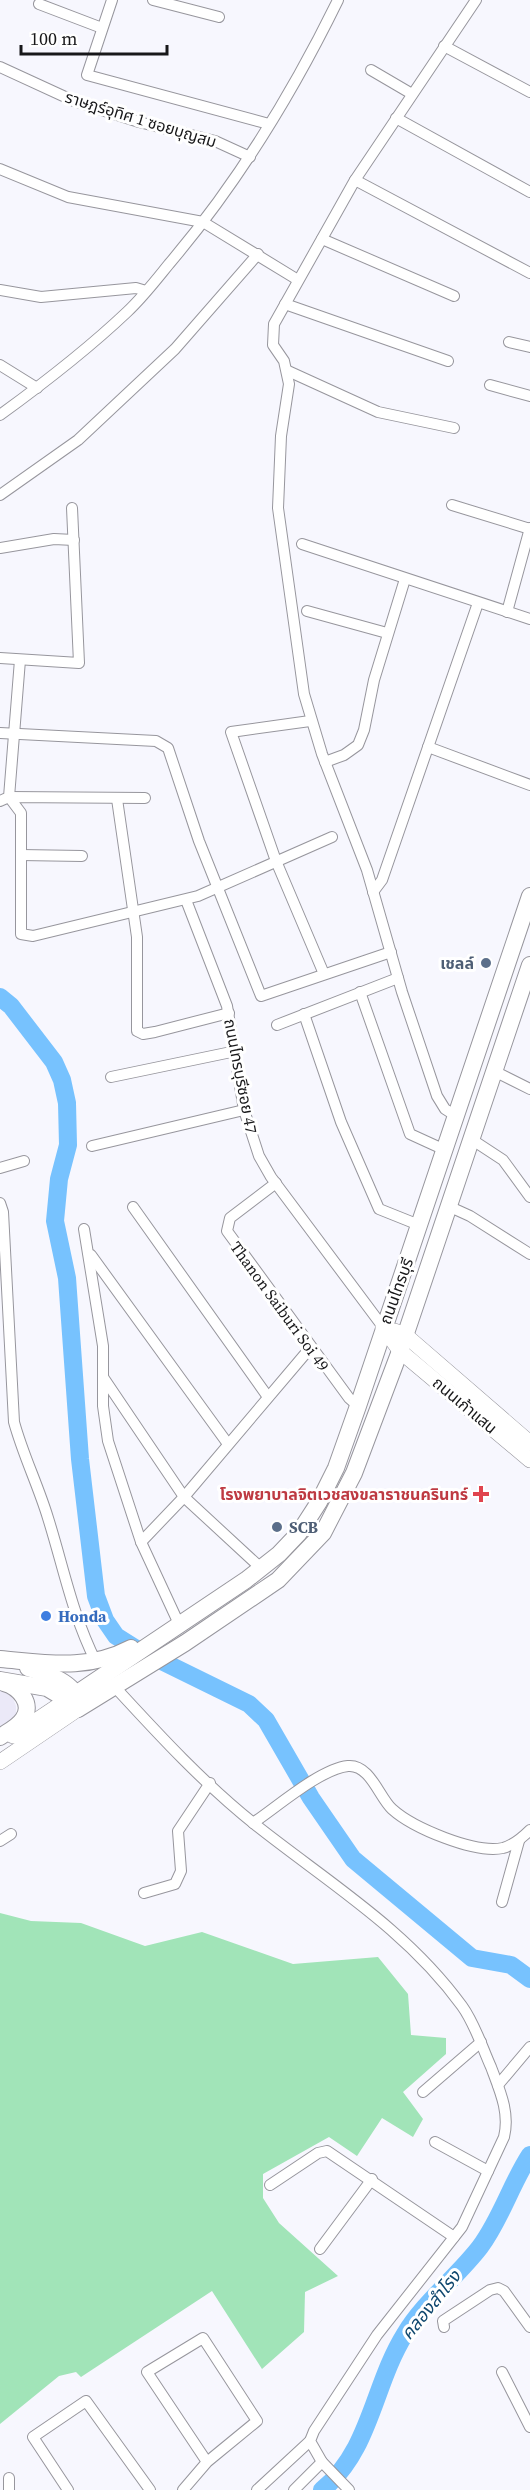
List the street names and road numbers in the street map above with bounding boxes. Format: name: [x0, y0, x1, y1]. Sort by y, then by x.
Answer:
street label: ราษฎร์อุทิศ 1 ซอยบุญสม: [63, 85, 219, 153]
street label: ถนนไทรบุรีซอย 47: [219, 1017, 263, 1135]
street label: Thanon Saiburi Soi 49: [225, 1237, 335, 1375]
street label: ถนนไทรบุรี: [374, 1255, 418, 1327]
street label: ถนนเก้าแสน: [428, 1372, 502, 1438]

